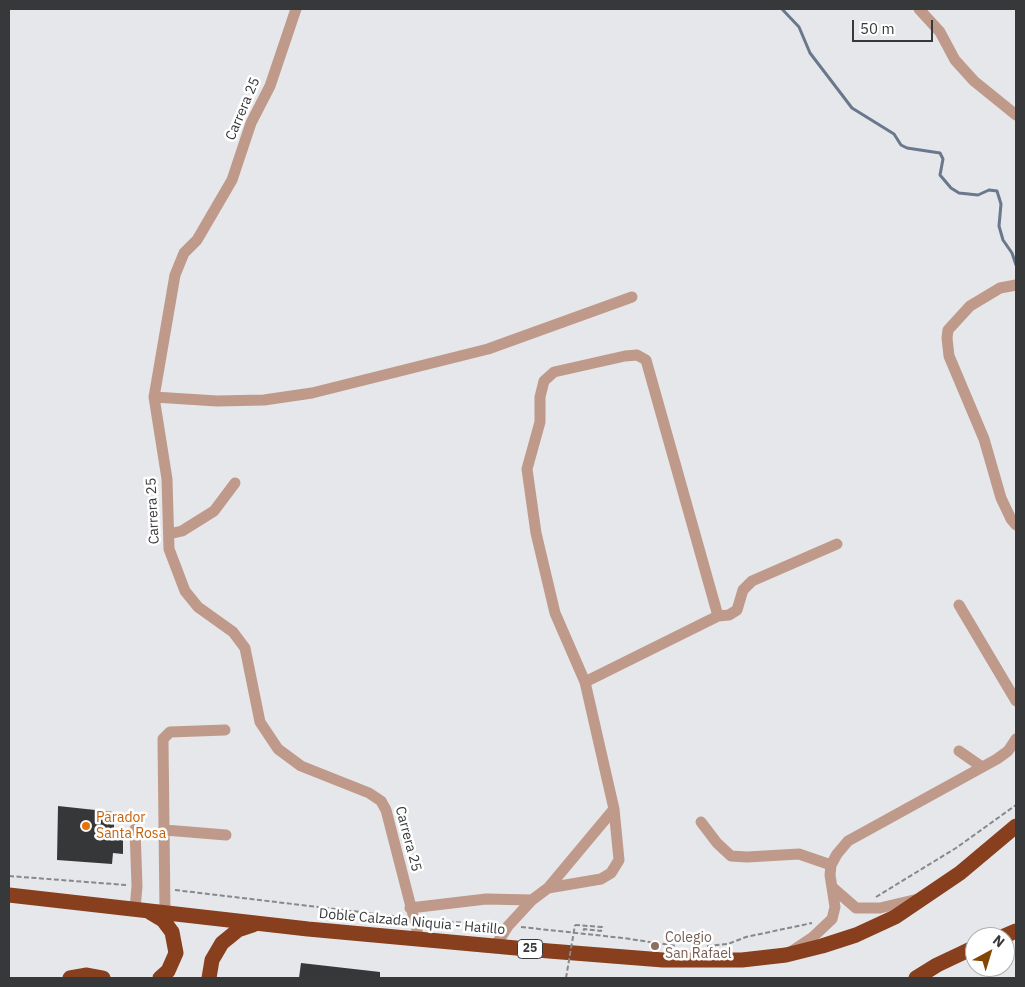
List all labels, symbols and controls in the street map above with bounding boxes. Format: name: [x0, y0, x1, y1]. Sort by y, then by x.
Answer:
scale bar: [855, 10, 936, 42]
text: 50 m: [860, 19, 895, 38]
street label: Carrera 25: [222, 75, 264, 143]
street label: Carrera 25: [143, 477, 163, 545]
street label: Carrera 25: [391, 805, 425, 873]
place label: Parador Santa Rosa: [96, 810, 166, 842]
marker: Parador Santa Rosa: [80, 820, 92, 832]
street label: Doble Calzada Niquia - Hatillo: [318, 905, 506, 939]
north arrow: [965, 927, 1015, 977]
place label: Colegio San Rafael: [665, 930, 732, 962]
text: N: [989, 931, 1008, 951]
road number: 25: [518, 940, 542, 959]
marker: Colegio San Rafael: [649, 940, 661, 952]

